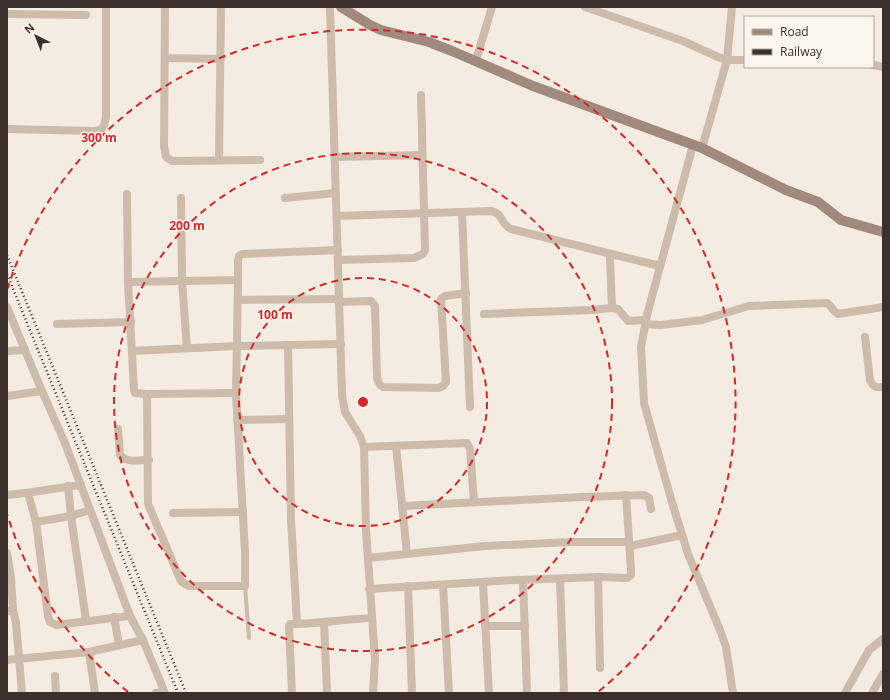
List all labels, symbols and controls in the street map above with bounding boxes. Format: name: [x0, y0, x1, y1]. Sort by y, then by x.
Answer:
north arrow: [16, 16, 56, 56]
legend: [744, 16, 874, 68]
text: N: [21, 20, 37, 37]
text: Road: [780, 23, 809, 40]
text: Railway: [780, 43, 823, 60]
text: 300 m: [81, 129, 117, 146]
text: 200 m: [169, 217, 205, 234]
text: 100 m: [257, 306, 293, 323]
centre of rings: [356, 395, 370, 409]

